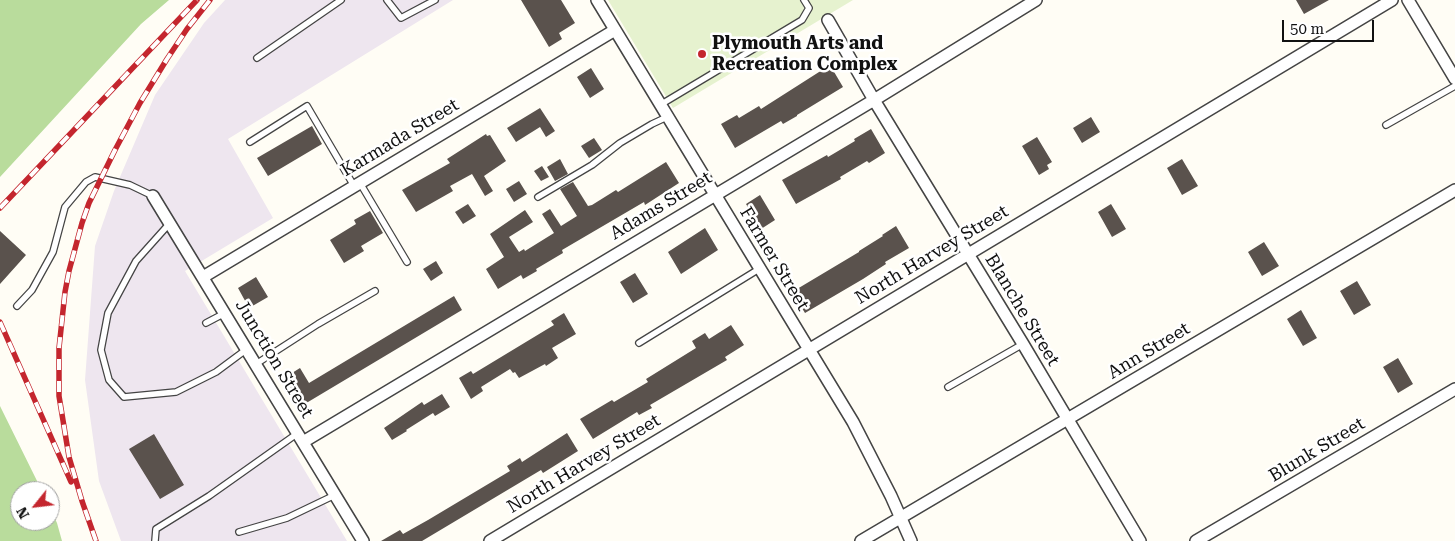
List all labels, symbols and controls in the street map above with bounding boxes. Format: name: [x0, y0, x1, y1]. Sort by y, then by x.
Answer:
scale bar: [1285, 10, 1378, 42]
text: 50 m: [1290, 20, 1324, 38]
place label: Plymouth Arts and Recreation Complex: [712, 33, 897, 76]
marker: Plymouth Arts and Recreation Complex: [696, 48, 708, 60]
street label: Karmada Street: [337, 94, 463, 182]
street label: Adams Street: [606, 167, 716, 245]
street label: North Harvey Street: [852, 201, 1012, 309]
street label: Farmer Street: [735, 203, 813, 315]
street label: Blanche Street: [980, 250, 1064, 370]
street label: Junction Street: [230, 296, 318, 422]
street label: Ann Street: [1104, 318, 1194, 384]
street label: North Harvey Street: [504, 410, 664, 518]
street label: Blunk Street: [1265, 413, 1369, 487]
north arrow: [10, 481, 60, 531]
text: N: [13, 504, 32, 521]

